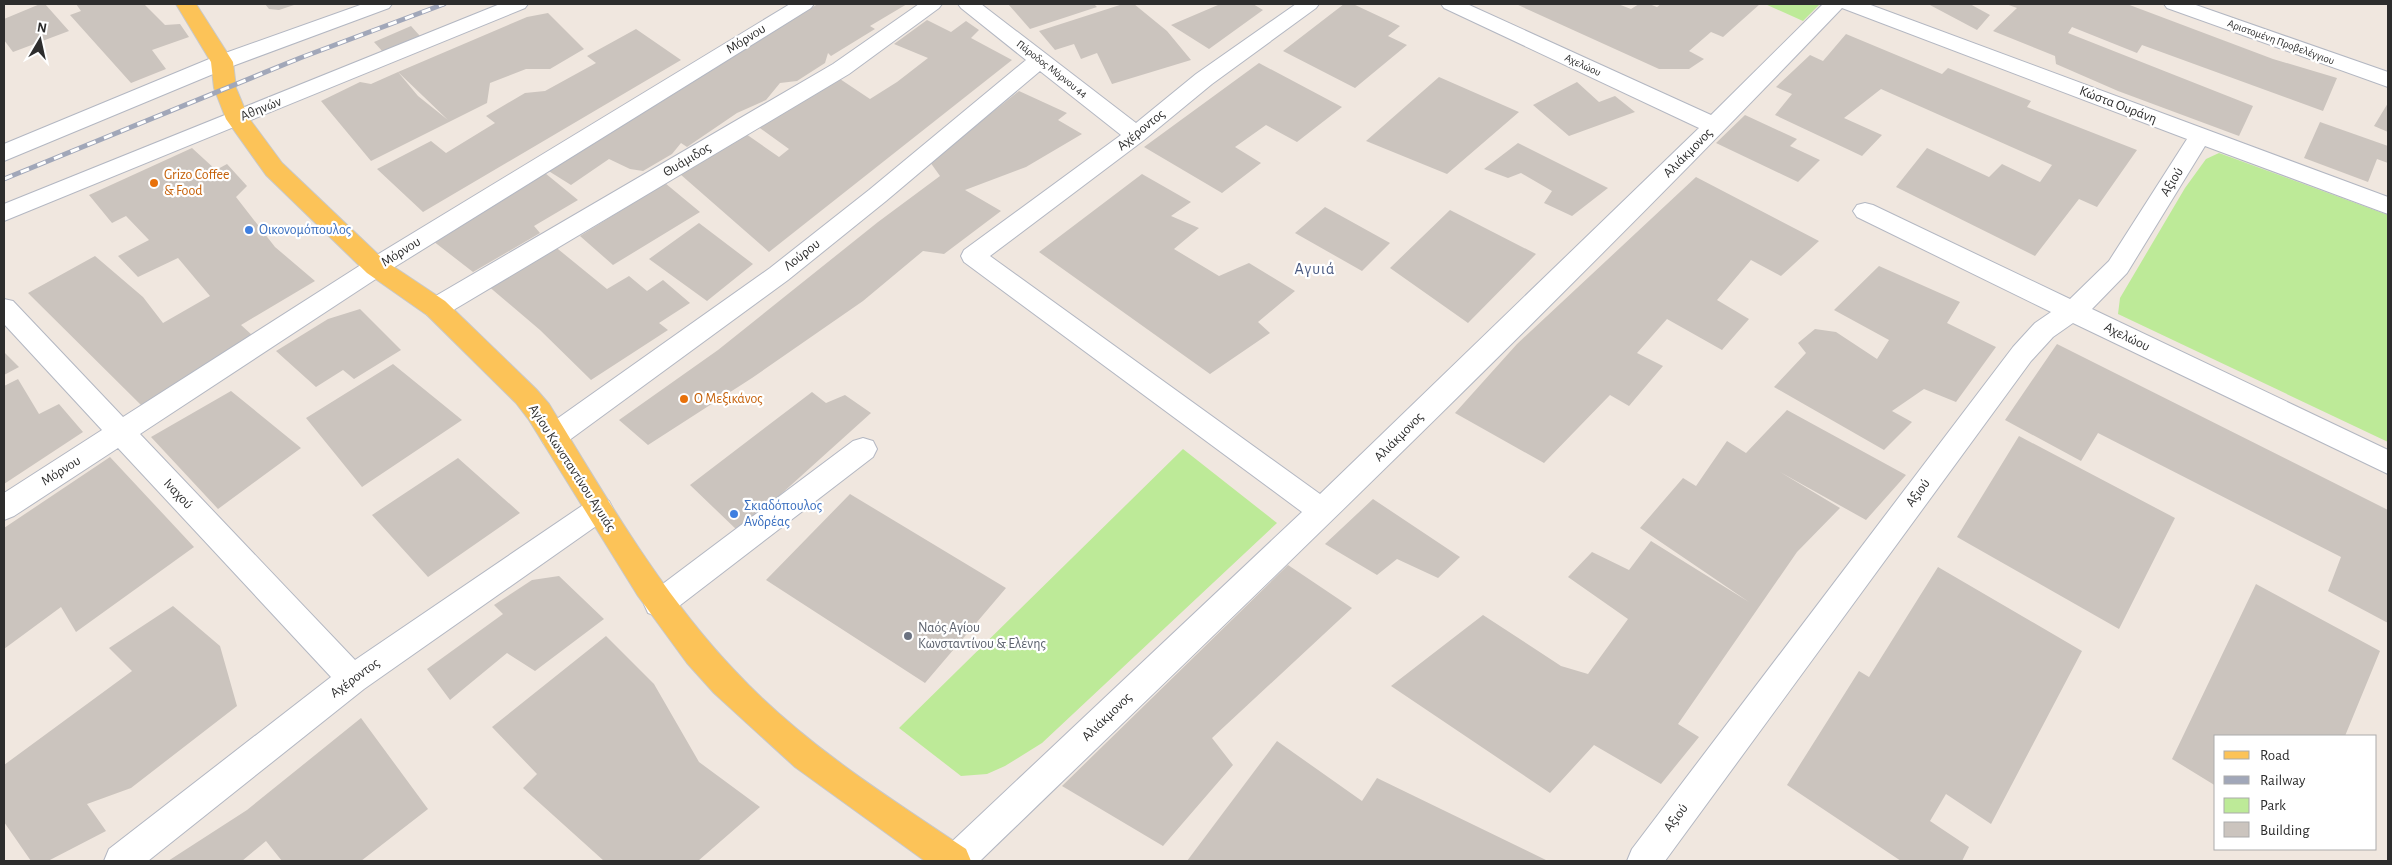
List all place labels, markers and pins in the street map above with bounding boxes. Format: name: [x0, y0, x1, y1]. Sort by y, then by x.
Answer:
place label: Grizo Coffee & Food: [164, 168, 230, 198]
marker: Grizo Coffee & Food: [148, 177, 160, 189]
place label: Οικονομόπουλος: [259, 223, 352, 237]
marker: Οικονομόπουλος: [243, 224, 255, 236]
place label: Ο Μεξικάνος: [694, 392, 763, 406]
marker: Ο Μεξικάνος: [678, 393, 690, 405]
place label: Σκιαδόπουλος Ανδρέας: [744, 499, 823, 529]
marker: Σκιαδόπουλος Ανδρέας: [728, 508, 740, 520]
place label: Ναός Αγίου Κωνσταντίνου & Ελένης: [918, 621, 1046, 651]
marker: Ναός Αγίου Κωνσταντίνου & Ελένης: [902, 630, 914, 642]

